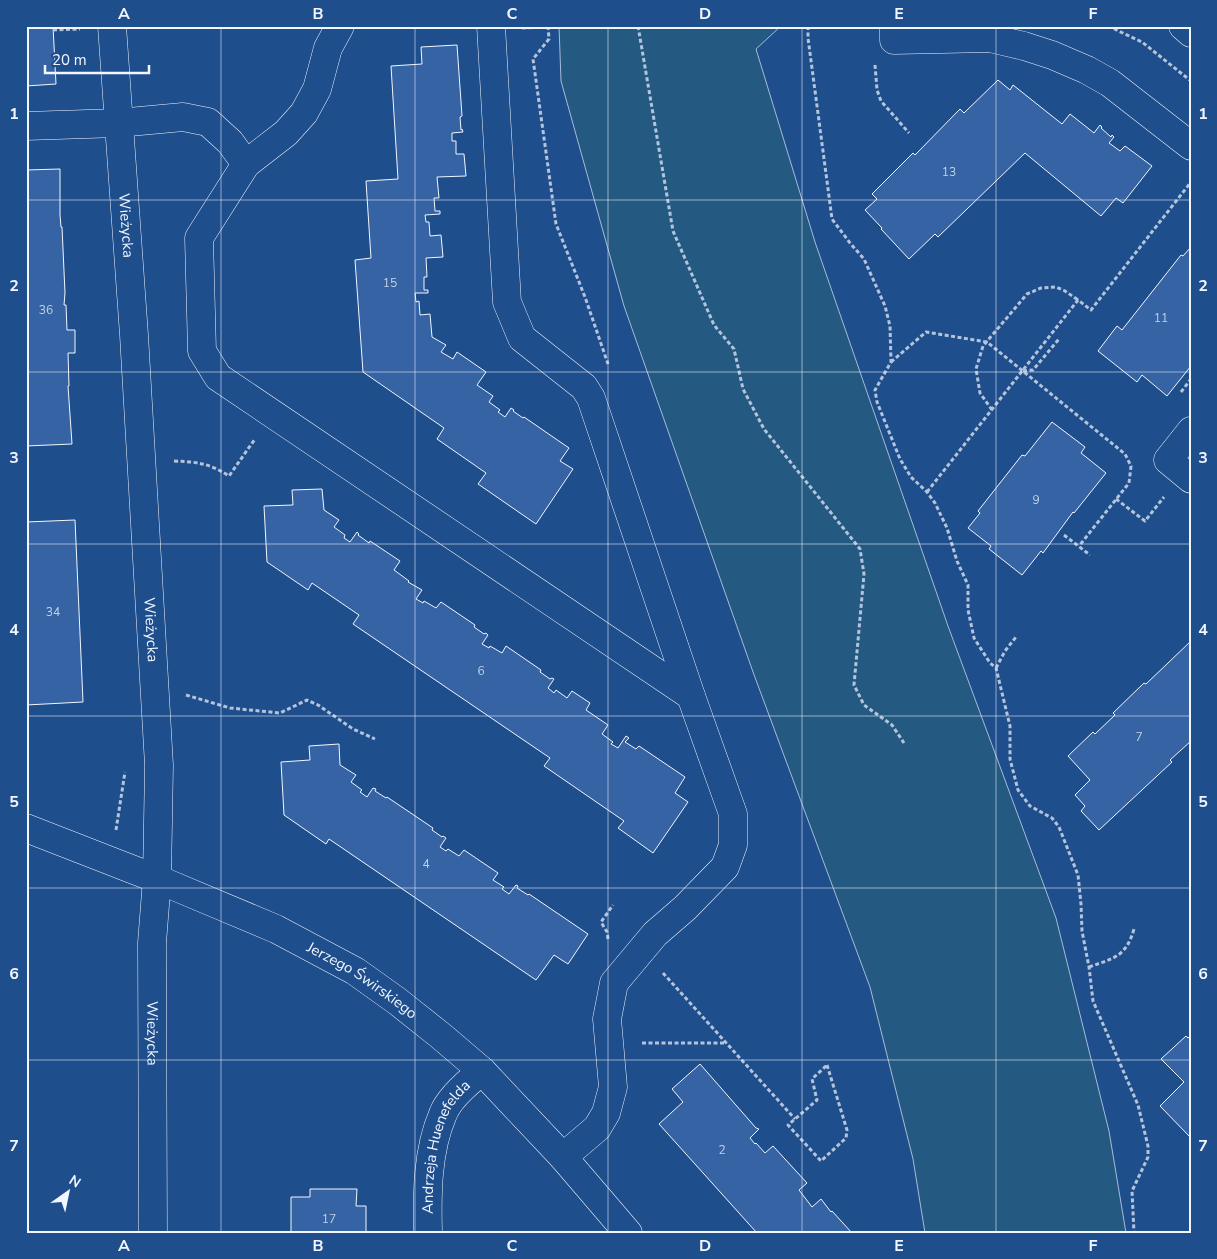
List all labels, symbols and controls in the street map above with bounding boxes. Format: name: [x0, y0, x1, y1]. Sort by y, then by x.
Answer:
text: A: [118, 3, 130, 25]
text: B: [312, 3, 324, 25]
text: C: [507, 3, 518, 25]
text: D: [699, 3, 711, 25]
text: E: [894, 3, 904, 25]
text: F: [1089, 3, 1098, 25]
scale bar: [45, 42, 149, 74]
text: 20 m: [52, 50, 87, 70]
text: 1: [9, 103, 19, 125]
text: 1: [1198, 103, 1208, 125]
house number: 13: [942, 164, 956, 180]
street label: Wieżycka: [114, 192, 138, 259]
text: 2: [9, 275, 19, 297]
house number: 15: [383, 275, 397, 291]
text: 2: [1198, 275, 1208, 297]
house number: 36: [39, 302, 53, 318]
house number: 11: [1154, 310, 1168, 326]
text: 3: [9, 447, 19, 469]
text: 3: [1198, 447, 1208, 469]
house number: 9: [1032, 492, 1040, 508]
street label: Wieżycka: [139, 597, 163, 663]
house number: 34: [46, 604, 60, 620]
text: 4: [9, 619, 19, 641]
text: 4: [1198, 619, 1208, 641]
house number: 6: [477, 663, 485, 679]
house number: 7: [1135, 729, 1143, 745]
text: 5: [9, 791, 19, 813]
text: 5: [1198, 791, 1208, 813]
house number: 4: [422, 856, 430, 872]
street label: Jerzego Świrskiego: [303, 937, 421, 1023]
text: 6: [9, 963, 19, 985]
text: 6: [1198, 963, 1208, 985]
street label: Wieżycka: [142, 1001, 162, 1066]
street label: Andrzeja Huenefelda: [418, 1075, 475, 1214]
text: 7: [9, 1135, 19, 1157]
text: 7: [1198, 1135, 1208, 1157]
house number: 2: [718, 1142, 726, 1158]
north arrow: [42, 1166, 92, 1216]
text: N: [65, 1171, 84, 1192]
house number: 17: [322, 1211, 336, 1227]
text: A: [118, 1235, 130, 1257]
text: B: [312, 1235, 324, 1257]
text: C: [507, 1235, 518, 1257]
text: D: [699, 1235, 711, 1257]
text: E: [894, 1235, 904, 1257]
text: F: [1089, 1235, 1098, 1257]

